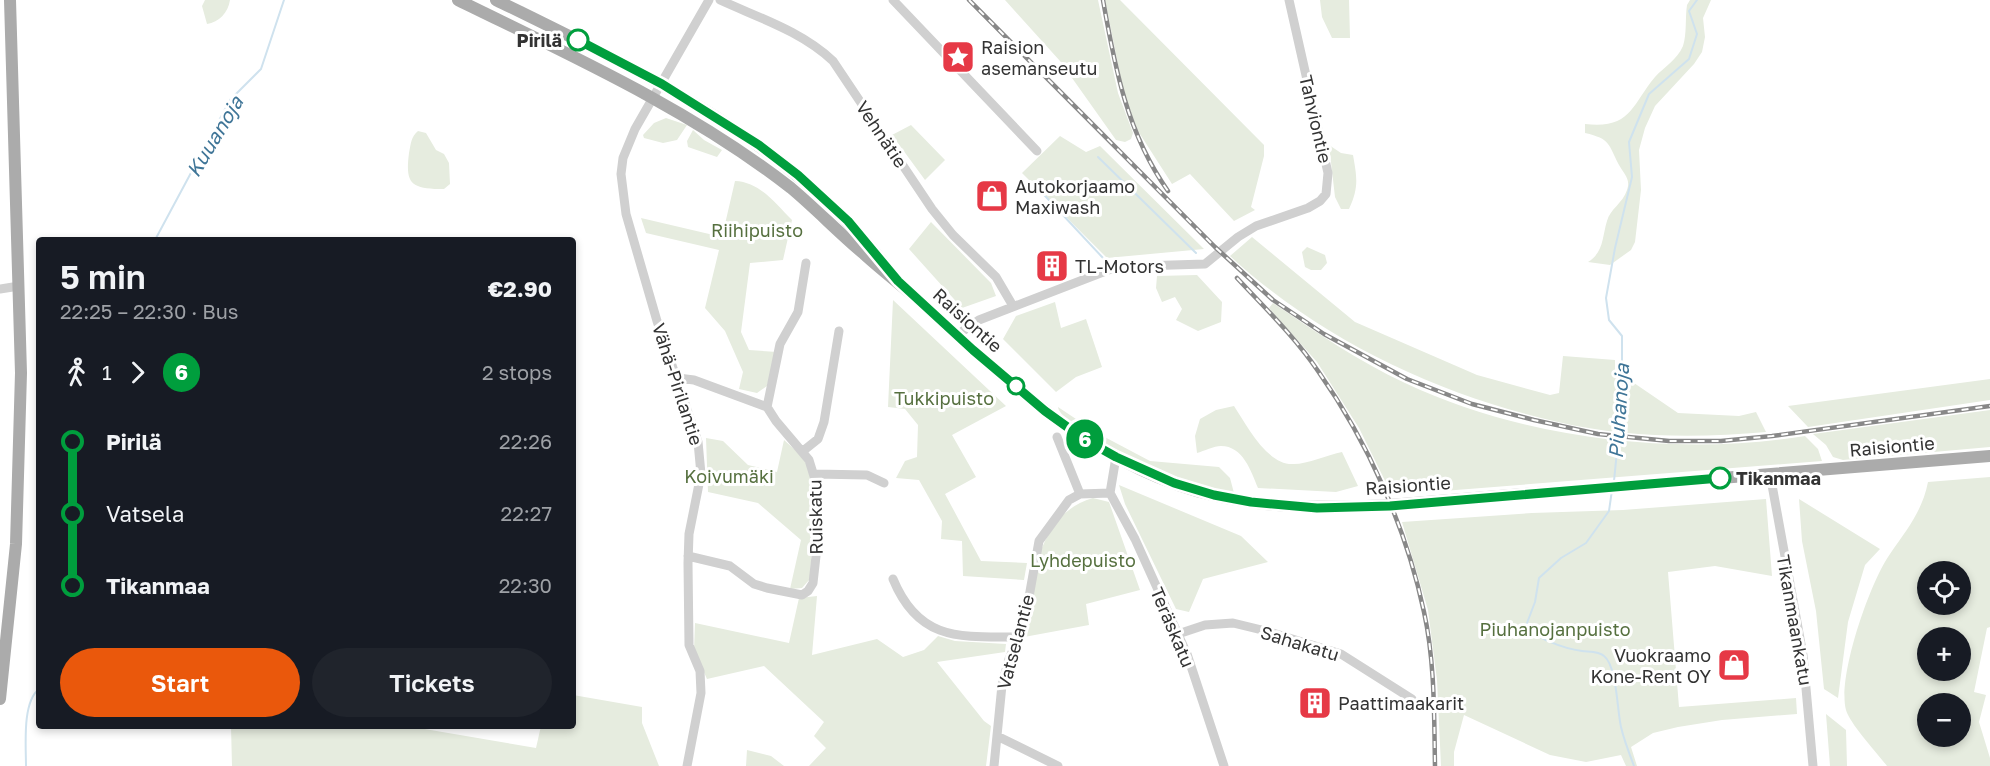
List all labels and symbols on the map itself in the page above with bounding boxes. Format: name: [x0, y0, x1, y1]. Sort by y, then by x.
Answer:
place label: Pirilä: [517, 29, 562, 51]
marker: Pirilä: [567, 29, 589, 51]
place label: Raision asemanseutu: [981, 36, 1097, 79]
place icon: Raision asemanseutu: [940, 39, 976, 75]
street label: Tahviontie: [1295, 73, 1337, 165]
water label: Kuuanoja: [181, 91, 249, 181]
street label: Vehnätie: [852, 96, 912, 172]
place label: Autokorjaamo Maxiwash: [1015, 175, 1135, 218]
shop icon: Autokorjaamo Maxiwash: [974, 178, 1010, 214]
park label: Riihipuisto: [711, 219, 803, 241]
building icon: TL-Motors: [1034, 248, 1070, 284]
place label: TL-Motors: [1075, 255, 1164, 277]
street label: Raisiontie: [929, 283, 1007, 357]
street label: Vähä-Pirilantie: [648, 320, 708, 448]
water label: Piuhanoja: [1603, 362, 1634, 459]
unlabelled marker: [1007, 377, 1025, 395]
park label: Tukkipuisto: [894, 387, 994, 409]
line badge: 6: [1066, 420, 1104, 458]
street label: Raisiontie: [1848, 431, 1936, 461]
park label: Koivumäki: [684, 465, 774, 487]
marker: Tikanmaa: [1709, 467, 1731, 489]
place label: Tikanmaa: [1736, 467, 1821, 489]
street label: Raisiontie: [1365, 471, 1451, 499]
street label: Ruiskatu: [803, 479, 827, 555]
park label: Lyhdepuisto: [1030, 549, 1136, 571]
street label: Tikanmaankatu: [1773, 553, 1817, 687]
street label: Teräskatu: [1146, 584, 1200, 670]
street label: Vatselantie: [992, 592, 1038, 692]
park label: Piuhanojanpuisto: [1479, 618, 1631, 640]
street label: Sahakatu: [1258, 621, 1342, 665]
place label: Vuokraamo Kone-Rent OY: [1590, 644, 1711, 687]
shop icon: Vuokraamo Kone-Rent OY: [1716, 647, 1752, 683]
building icon: Paattimaakarit: [1297, 685, 1333, 721]
place label: Paattimaakarit: [1338, 692, 1464, 714]

